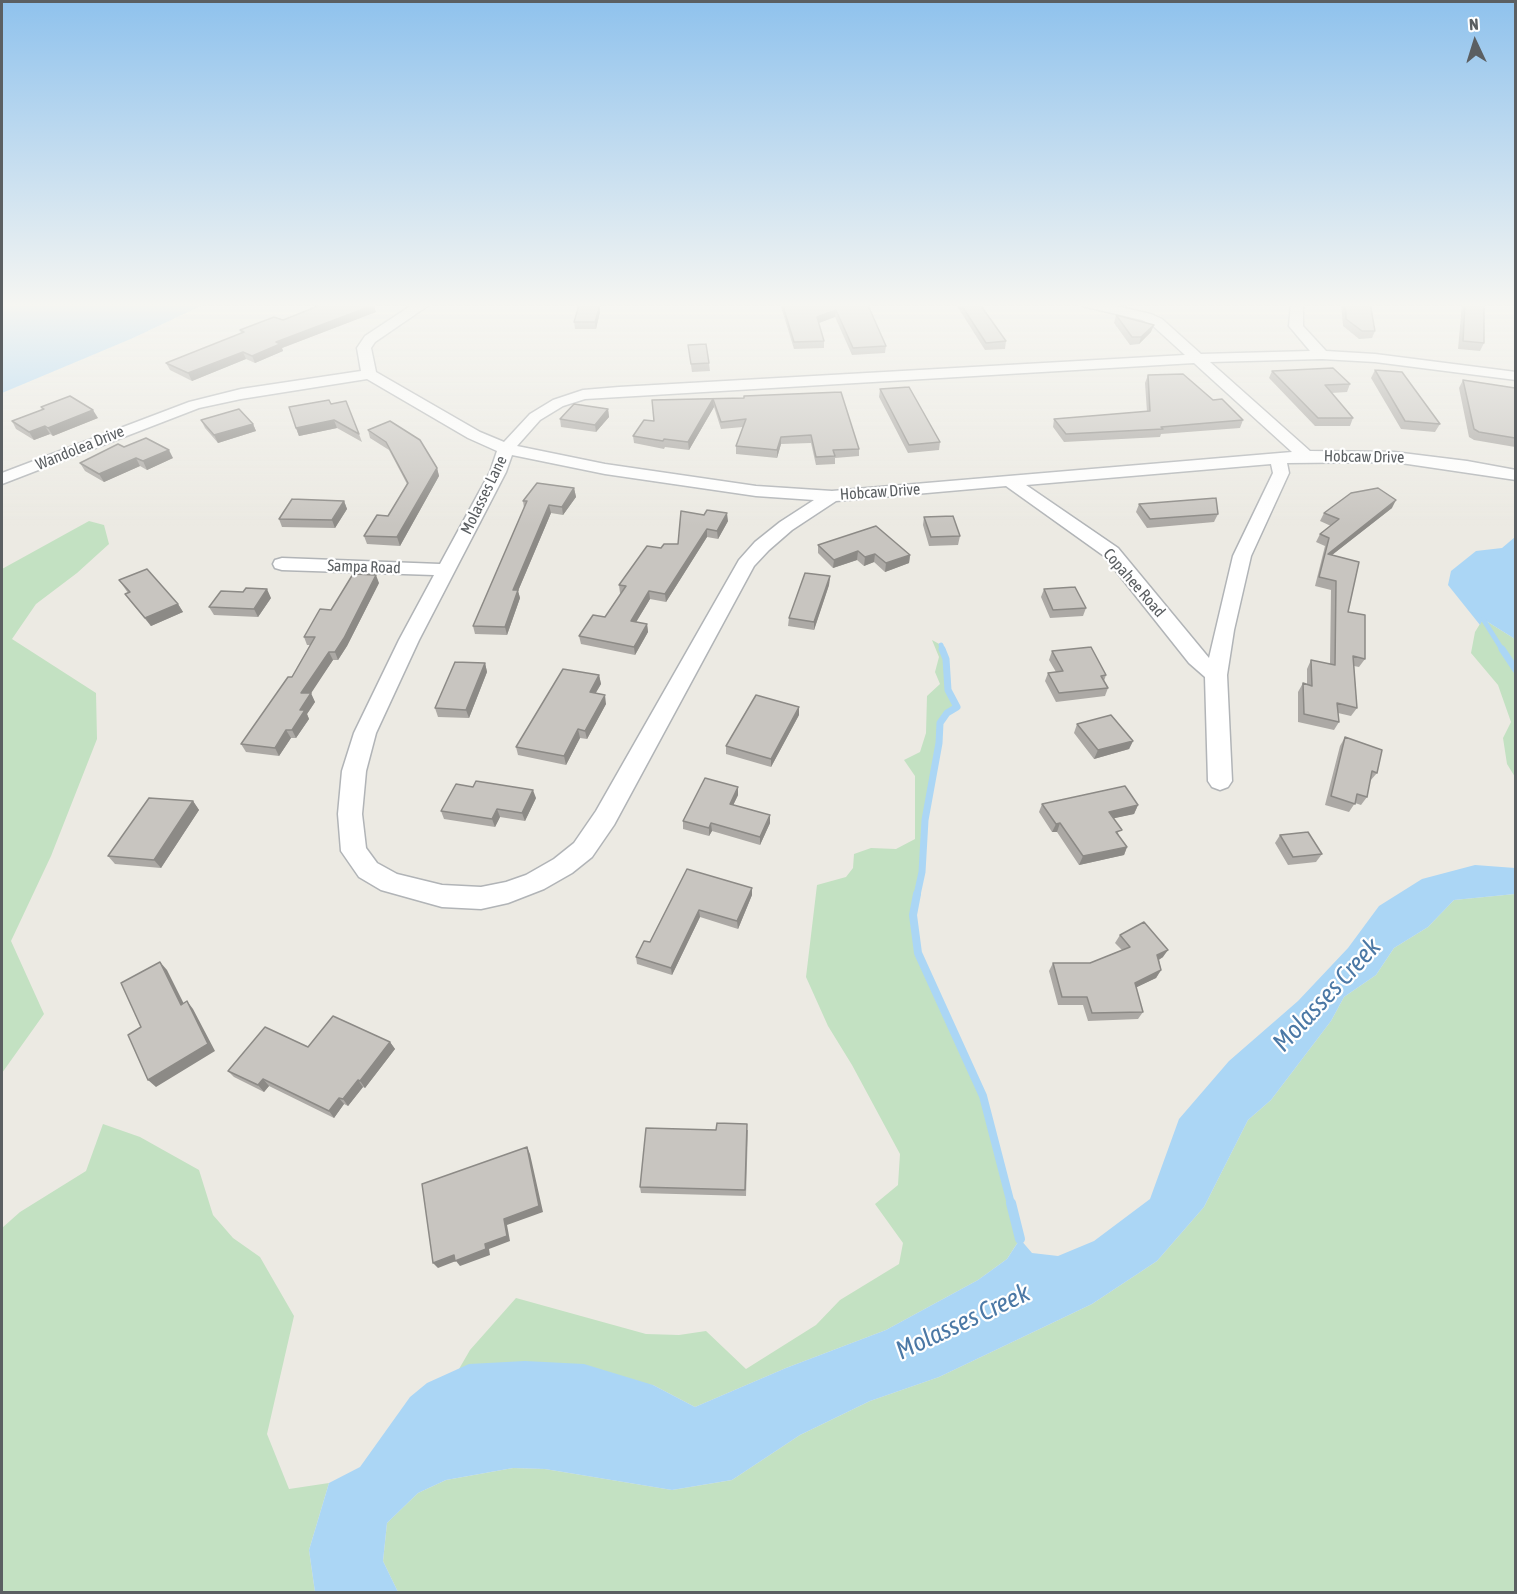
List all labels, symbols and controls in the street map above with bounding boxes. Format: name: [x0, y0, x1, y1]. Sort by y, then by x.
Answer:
north arrow: [1445, 12, 1505, 72]
text: N: [1468, 15, 1479, 33]
street label: Wandolea Drive: [33, 422, 127, 474]
street label: Hobcaw Drive: [1324, 447, 1404, 467]
street label: Molasses Lane: [457, 453, 511, 537]
street label: Hobcaw Drive: [839, 480, 921, 504]
street label: Copahee Road: [1099, 545, 1169, 621]
street label: Sampa Road: [327, 556, 401, 578]
water label: Molasses Creek: [1266, 932, 1388, 1058]
water label: Molasses Creek: [891, 1277, 1035, 1367]

